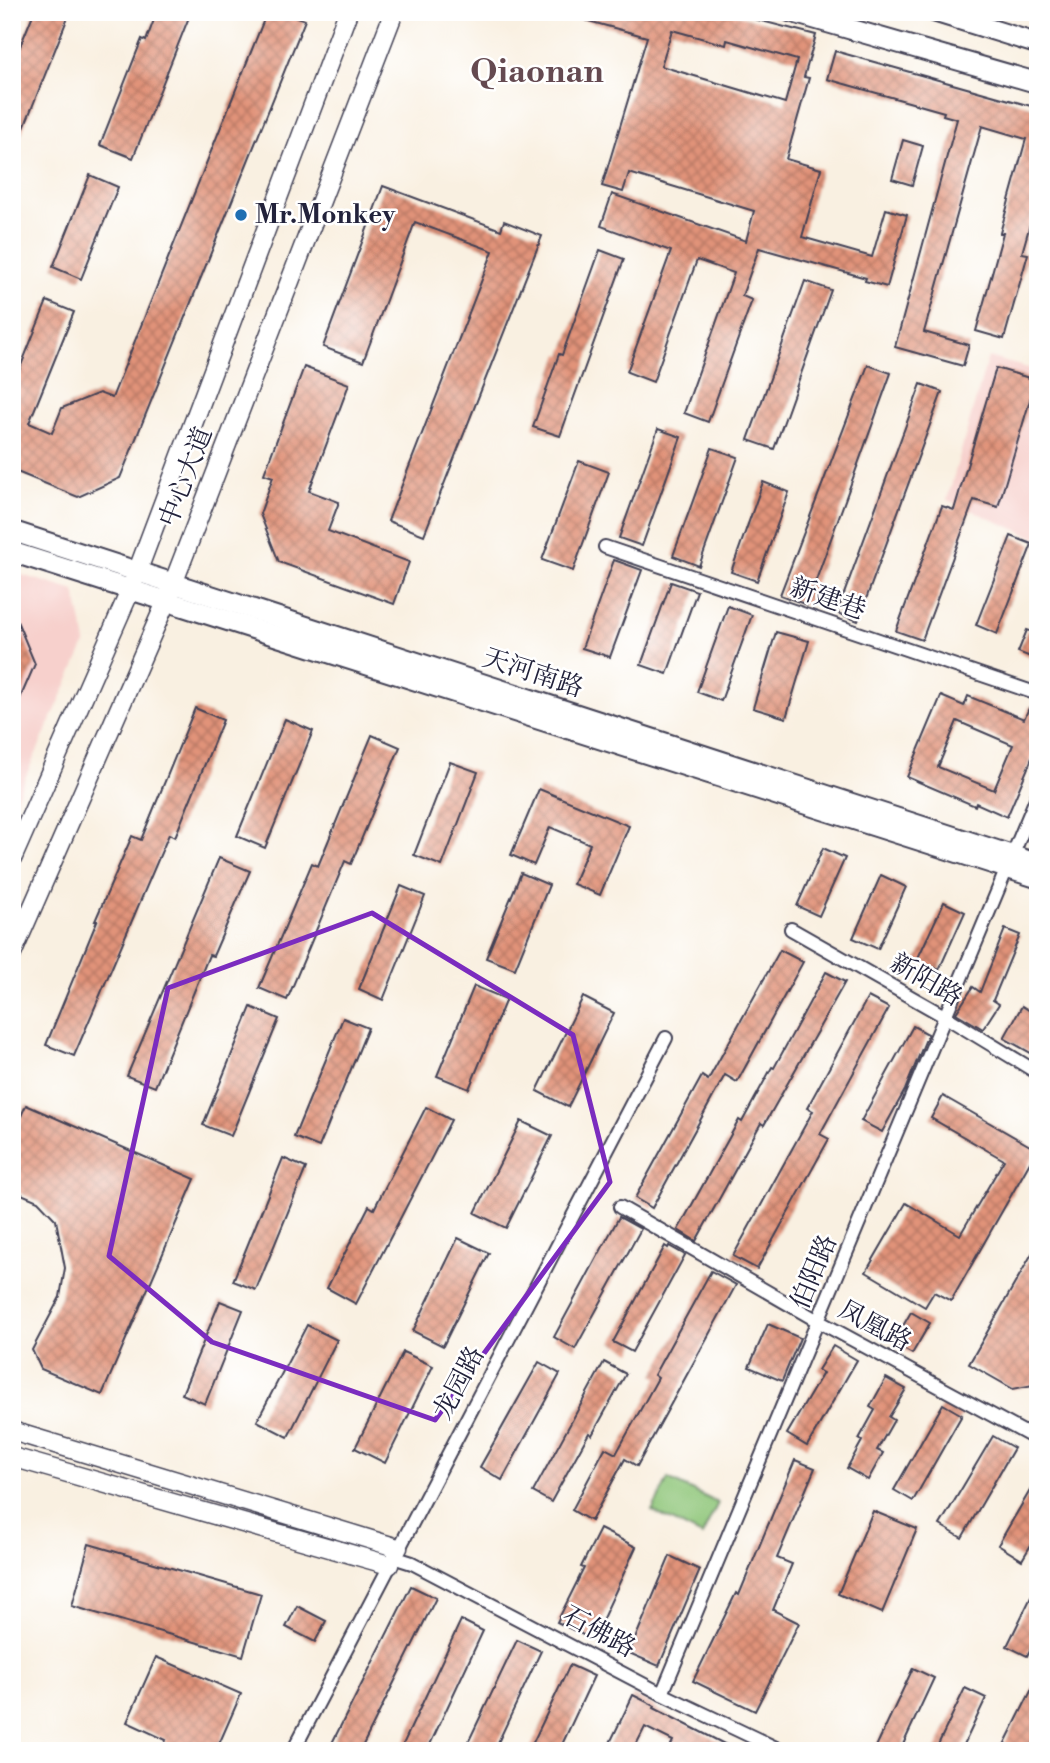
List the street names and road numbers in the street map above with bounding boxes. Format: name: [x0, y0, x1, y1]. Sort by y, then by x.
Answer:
street label: 中心大道: [152, 423, 220, 531]
street label: 新建巷: [786, 571, 870, 627]
street label: 天河南路: [479, 642, 587, 704]
street label: 新阳路: [884, 947, 968, 1013]
street label: 伯阳路: [784, 1230, 844, 1314]
street label: 凤凰路: [833, 1294, 917, 1358]
street label: 龙园路: [427, 1341, 491, 1425]
street label: 石佛路: [557, 1600, 641, 1664]

